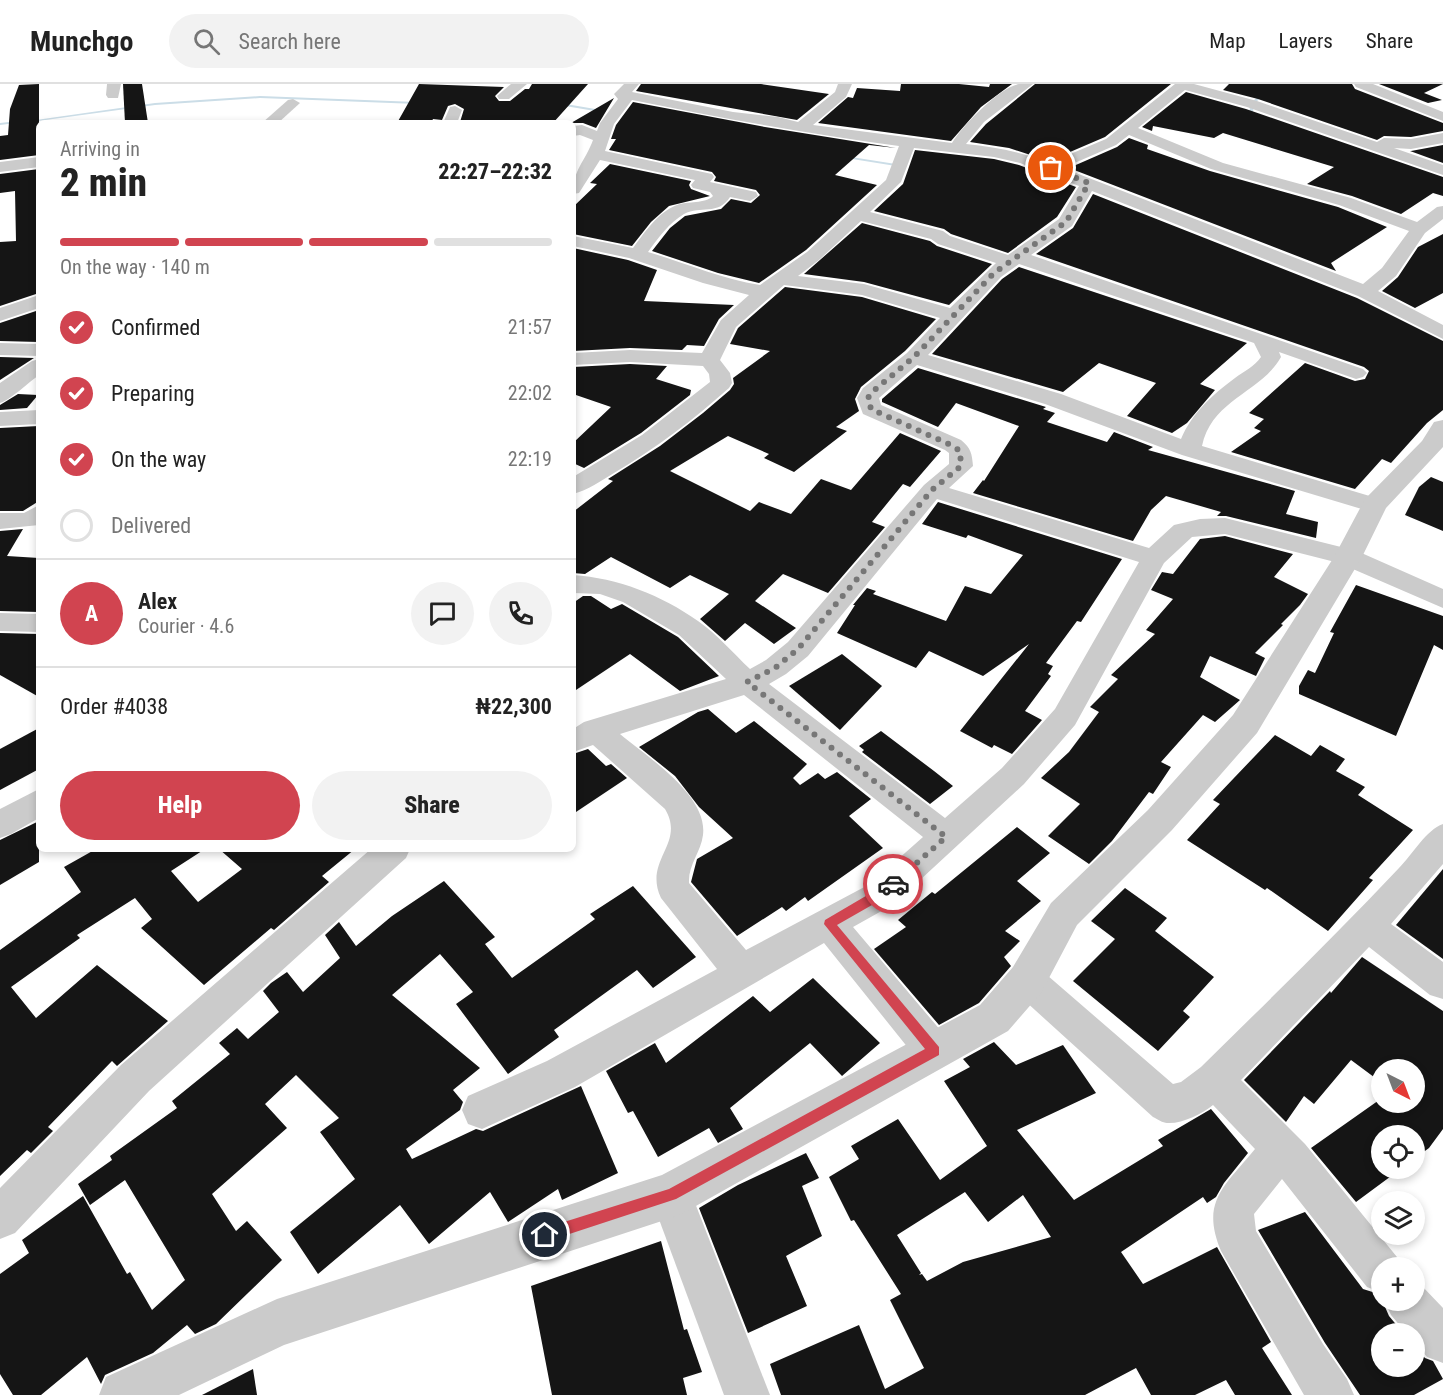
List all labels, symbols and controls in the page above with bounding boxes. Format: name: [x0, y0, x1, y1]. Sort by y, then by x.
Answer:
search box: [169, 14, 589, 68]
text: Munchgo: [30, 25, 133, 58]
icon: search: [190, 25, 223, 58]
text: Search here: [238, 29, 341, 54]
text: Map: [1209, 29, 1246, 53]
text: Layers: [1279, 29, 1333, 53]
text: Share: [1366, 29, 1413, 53]
text: Arriving in: [60, 137, 140, 161]
pin: [1025, 142, 1076, 193]
icon: bag: [1034, 151, 1067, 184]
text: 22:27–22:32: [438, 159, 552, 184]
text: 2 min: [60, 160, 147, 206]
text: On the way · 140 m: [60, 255, 210, 279]
icon: check: [60, 311, 93, 344]
text: Confirmed: [111, 315, 200, 340]
text: 21:57: [508, 315, 552, 339]
icon: check: [60, 377, 93, 410]
text: Preparing: [111, 381, 195, 406]
text: 22:02: [508, 381, 552, 405]
icon: check: [60, 443, 93, 476]
text: On the way: [111, 447, 206, 472]
text: 22:19: [508, 447, 552, 471]
text: Delivered: [111, 513, 191, 538]
button: chat: [411, 582, 474, 645]
button: phone: [489, 582, 552, 645]
text: Alex: [138, 589, 177, 614]
text: A: [85, 601, 98, 626]
text: Courier · 4.6: [138, 614, 234, 638]
text: Order #4038: [60, 694, 168, 719]
text: ₦22,300: [475, 694, 552, 719]
button: Help: [60, 771, 300, 840]
button: Share: [312, 771, 552, 840]
courier: [863, 854, 923, 914]
icon: car: [877, 868, 910, 901]
north arrow: [1371, 1059, 1425, 1113]
map controls: [1371, 1059, 1425, 1377]
button: locate: [1371, 1125, 1425, 1179]
button: layers: [1371, 1191, 1425, 1245]
pin: [519, 1209, 570, 1260]
icon: home: [528, 1218, 561, 1251]
button: +: [1371, 1257, 1425, 1311]
button: −: [1371, 1323, 1425, 1377]

